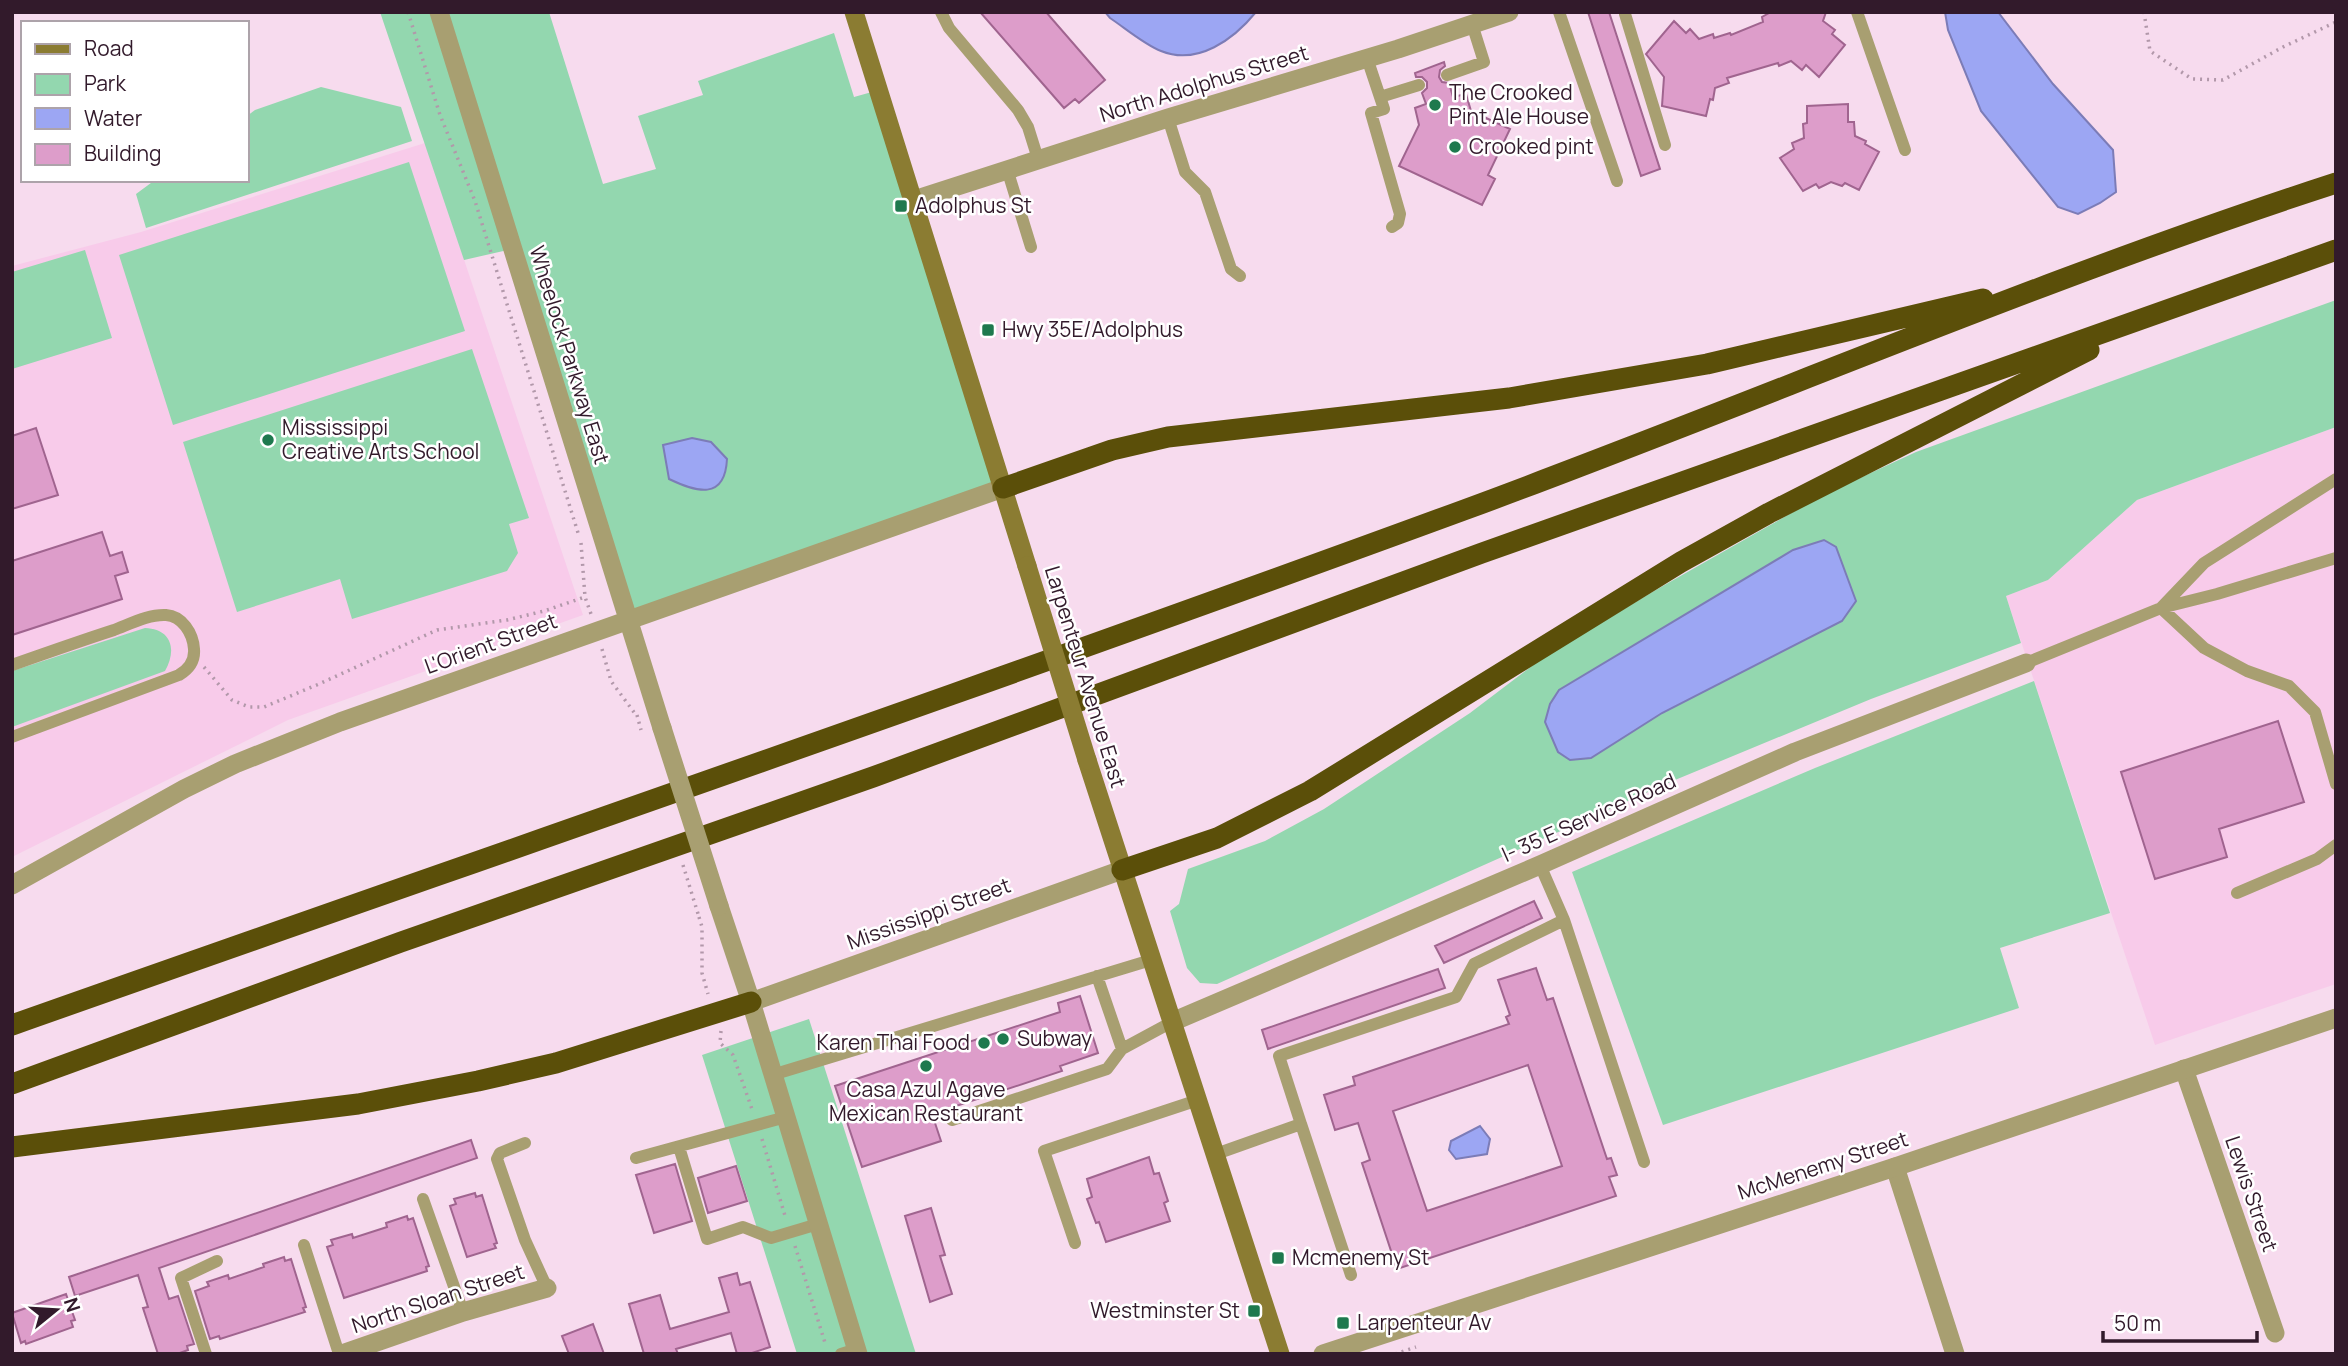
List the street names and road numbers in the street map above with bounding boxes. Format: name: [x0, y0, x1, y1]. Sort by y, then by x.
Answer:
street label: North Adolphus Street: [1096, 38, 1311, 128]
street label: Wheelock Parkway East: [523, 242, 617, 467]
street label: Larpenteur Avenue East: [1039, 562, 1133, 791]
street label: L'Orient Street: [421, 606, 561, 680]
street label: I- 35 E Service Road: [1497, 766, 1680, 868]
street label: Mississippi Street: [843, 870, 1014, 956]
street label: McMenemy Street: [1734, 1124, 1911, 1206]
street label: Lewis Street: [2219, 1132, 2285, 1255]
street label: North Sloan Street: [348, 1257, 527, 1339]

